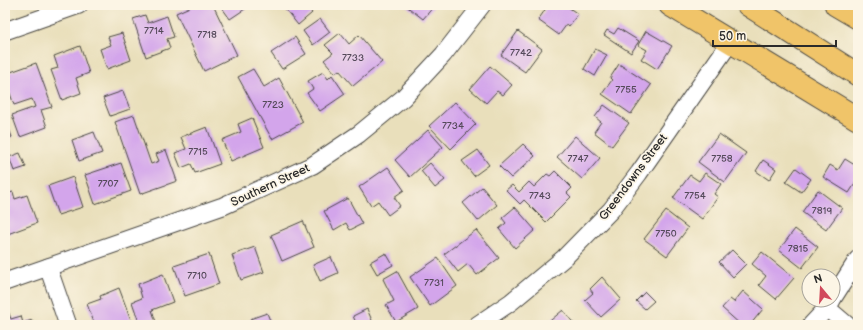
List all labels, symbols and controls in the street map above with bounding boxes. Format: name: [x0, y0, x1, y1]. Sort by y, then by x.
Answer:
scale bar: [713, 22, 836, 48]
house number: 7714: [144, 25, 164, 37]
house number: 7718: [197, 29, 217, 41]
text: 50 m: [719, 29, 746, 44]
house number: 7742: [510, 47, 532, 59]
house number: 7733: [342, 52, 364, 64]
house number: 7755: [615, 84, 637, 96]
house number: 7723: [262, 99, 284, 111]
house number: 7734: [442, 120, 464, 132]
street label: Greendowns Street: [596, 131, 671, 224]
house number: 7715: [188, 146, 208, 158]
house number: 7747: [568, 153, 588, 165]
house number: 7758: [711, 153, 733, 165]
street label: Southern Street: [228, 161, 312, 210]
house number: 7707: [98, 178, 118, 190]
house number: 7743: [529, 190, 551, 202]
house number: 7754: [684, 190, 706, 202]
house number: 7819: [812, 205, 832, 217]
house number: 7750: [655, 228, 677, 240]
house number: 7815: [788, 243, 808, 255]
north arrow: [801, 268, 841, 308]
house number: 7710: [187, 270, 207, 282]
text: N: [812, 272, 824, 286]
house number: 7731: [424, 277, 444, 289]

